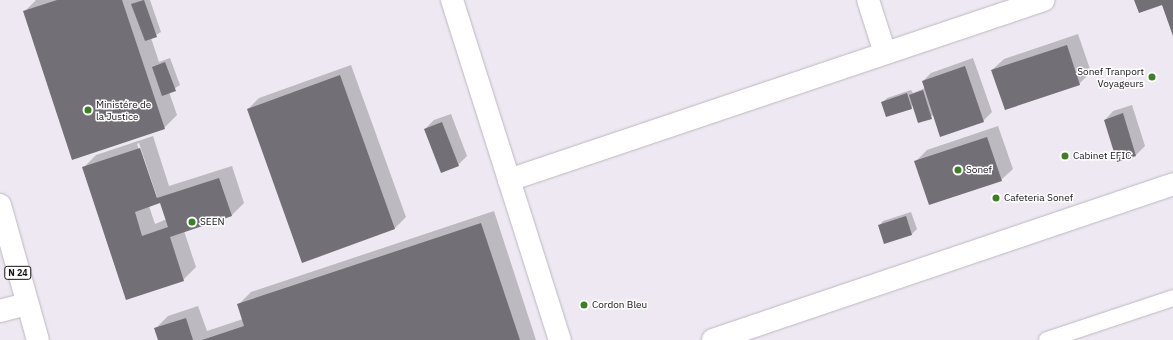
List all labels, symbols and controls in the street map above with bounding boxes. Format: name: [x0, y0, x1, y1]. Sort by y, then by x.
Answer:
place label: Sonef Tranport Voyageurs: [1077, 65, 1144, 88]
marker: Sonef Tranport Voyageurs: [1147, 72, 1157, 82]
place label: Ministére de la Justice: [96, 98, 151, 122]
marker: Ministére de la Justice: [83, 105, 93, 115]
place label: Cabinet EFIC: [1073, 150, 1132, 162]
marker: Cabinet EFIC: [1060, 151, 1070, 161]
place label: Sonef: [966, 164, 992, 176]
marker: Sonef: [953, 165, 963, 175]
place label: Cafeteria Sonef: [1004, 192, 1073, 204]
marker: Cafeteria Sonef: [991, 193, 1001, 203]
place label: SEEN: [200, 216, 225, 228]
marker: SEEN: [187, 217, 197, 227]
road number: N 24: [4, 266, 32, 280]
place label: Cordon Bleu: [592, 299, 647, 311]
marker: Cordon Bleu: [579, 300, 589, 310]

